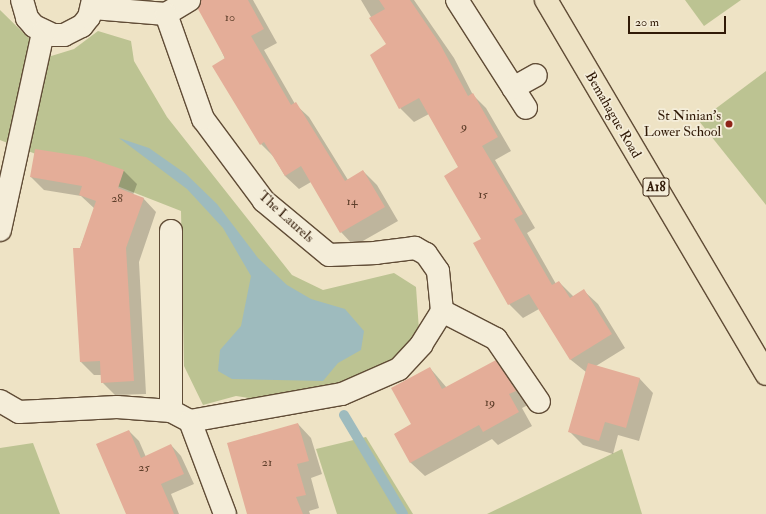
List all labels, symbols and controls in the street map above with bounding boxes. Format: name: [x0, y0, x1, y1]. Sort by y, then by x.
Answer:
scale bar: [630, 8, 728, 34]
house number: 10: [225, 11, 235, 25]
text: 20 m: [635, 15, 659, 30]
street label: Bemahague Road: [581, 69, 645, 161]
place label: St Ninian's Lower School: [644, 108, 721, 140]
marker: St Ninian's Lower School: [724, 119, 734, 129]
house number: 9: [461, 120, 467, 134]
road number: A18: [642, 176, 670, 198]
street label: The Laurels: [255, 188, 317, 246]
house number: 15: [478, 188, 488, 202]
house number: 28: [111, 192, 123, 206]
house number: 14: [347, 195, 357, 209]
house number: 19: [485, 396, 495, 410]
house number: 21: [262, 456, 272, 470]
house number: 25: [138, 461, 150, 475]

